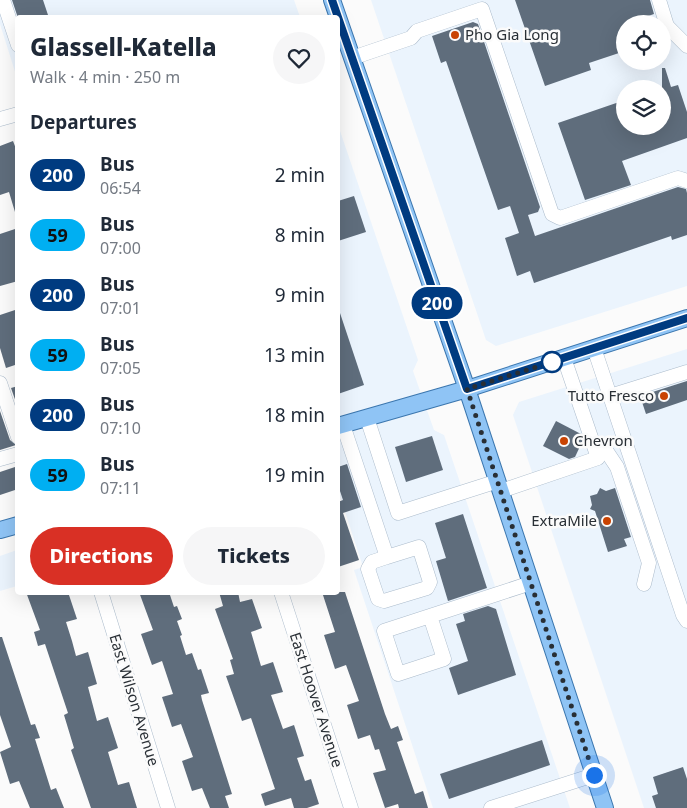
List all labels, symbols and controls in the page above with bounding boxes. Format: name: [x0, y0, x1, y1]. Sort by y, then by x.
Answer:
map controls: [616, 15, 671, 135]
button: locate: [616, 15, 671, 70]
place label: Pho Gia Long: [465, 24, 559, 44]
marker: Pho Gia Long: [449, 29, 461, 41]
text: Glassell-Katella: [30, 30, 217, 63]
button: heart: [273, 32, 325, 84]
text: Walk · 4 min · 250 m: [30, 66, 180, 88]
button: layers: [616, 80, 671, 135]
text: Departures: [30, 109, 137, 135]
text: Bus: [100, 151, 135, 177]
text: 2 min: [275, 162, 325, 188]
text: 200: [42, 163, 73, 187]
text: 06:54: [100, 177, 141, 199]
text: Bus: [100, 211, 135, 237]
text: 8 min: [275, 222, 325, 248]
text: 59: [47, 223, 68, 247]
text: 07:00: [100, 237, 141, 259]
text: Bus: [100, 271, 135, 297]
text: 9 min: [275, 282, 325, 308]
text: 200: [42, 283, 73, 307]
line badge: 200: [408, 287, 466, 319]
text: 200: [422, 291, 452, 315]
text: 07:01: [100, 297, 141, 319]
text: Bus: [100, 331, 135, 357]
text: 13 min: [264, 342, 325, 368]
text: 59: [47, 343, 68, 367]
unlabelled marker: [541, 351, 563, 373]
text: 07:05: [100, 357, 141, 379]
place label: Tutto Fresco: [568, 385, 654, 405]
marker: Tutto Fresco: [658, 390, 670, 402]
text: Bus: [100, 391, 135, 417]
text: 18 min: [264, 402, 325, 428]
text: 200: [42, 403, 73, 427]
text: 07:10: [100, 417, 141, 439]
place label: Chevron: [574, 430, 633, 450]
marker: Chevron: [558, 435, 570, 447]
text: Bus: [100, 451, 135, 477]
text: 19 min: [264, 462, 325, 488]
text: 59: [47, 463, 68, 487]
text: 07:11: [100, 477, 141, 499]
place label: ExtraMile: [531, 510, 597, 530]
marker: ExtraMile: [601, 515, 613, 527]
button: Directions: [30, 527, 173, 585]
button: Tickets: [183, 527, 325, 585]
street label: East Hoover Avenue: [286, 630, 348, 770]
street label: East Wilson Avenue: [105, 631, 165, 768]
your location: [582, 763, 607, 788]

